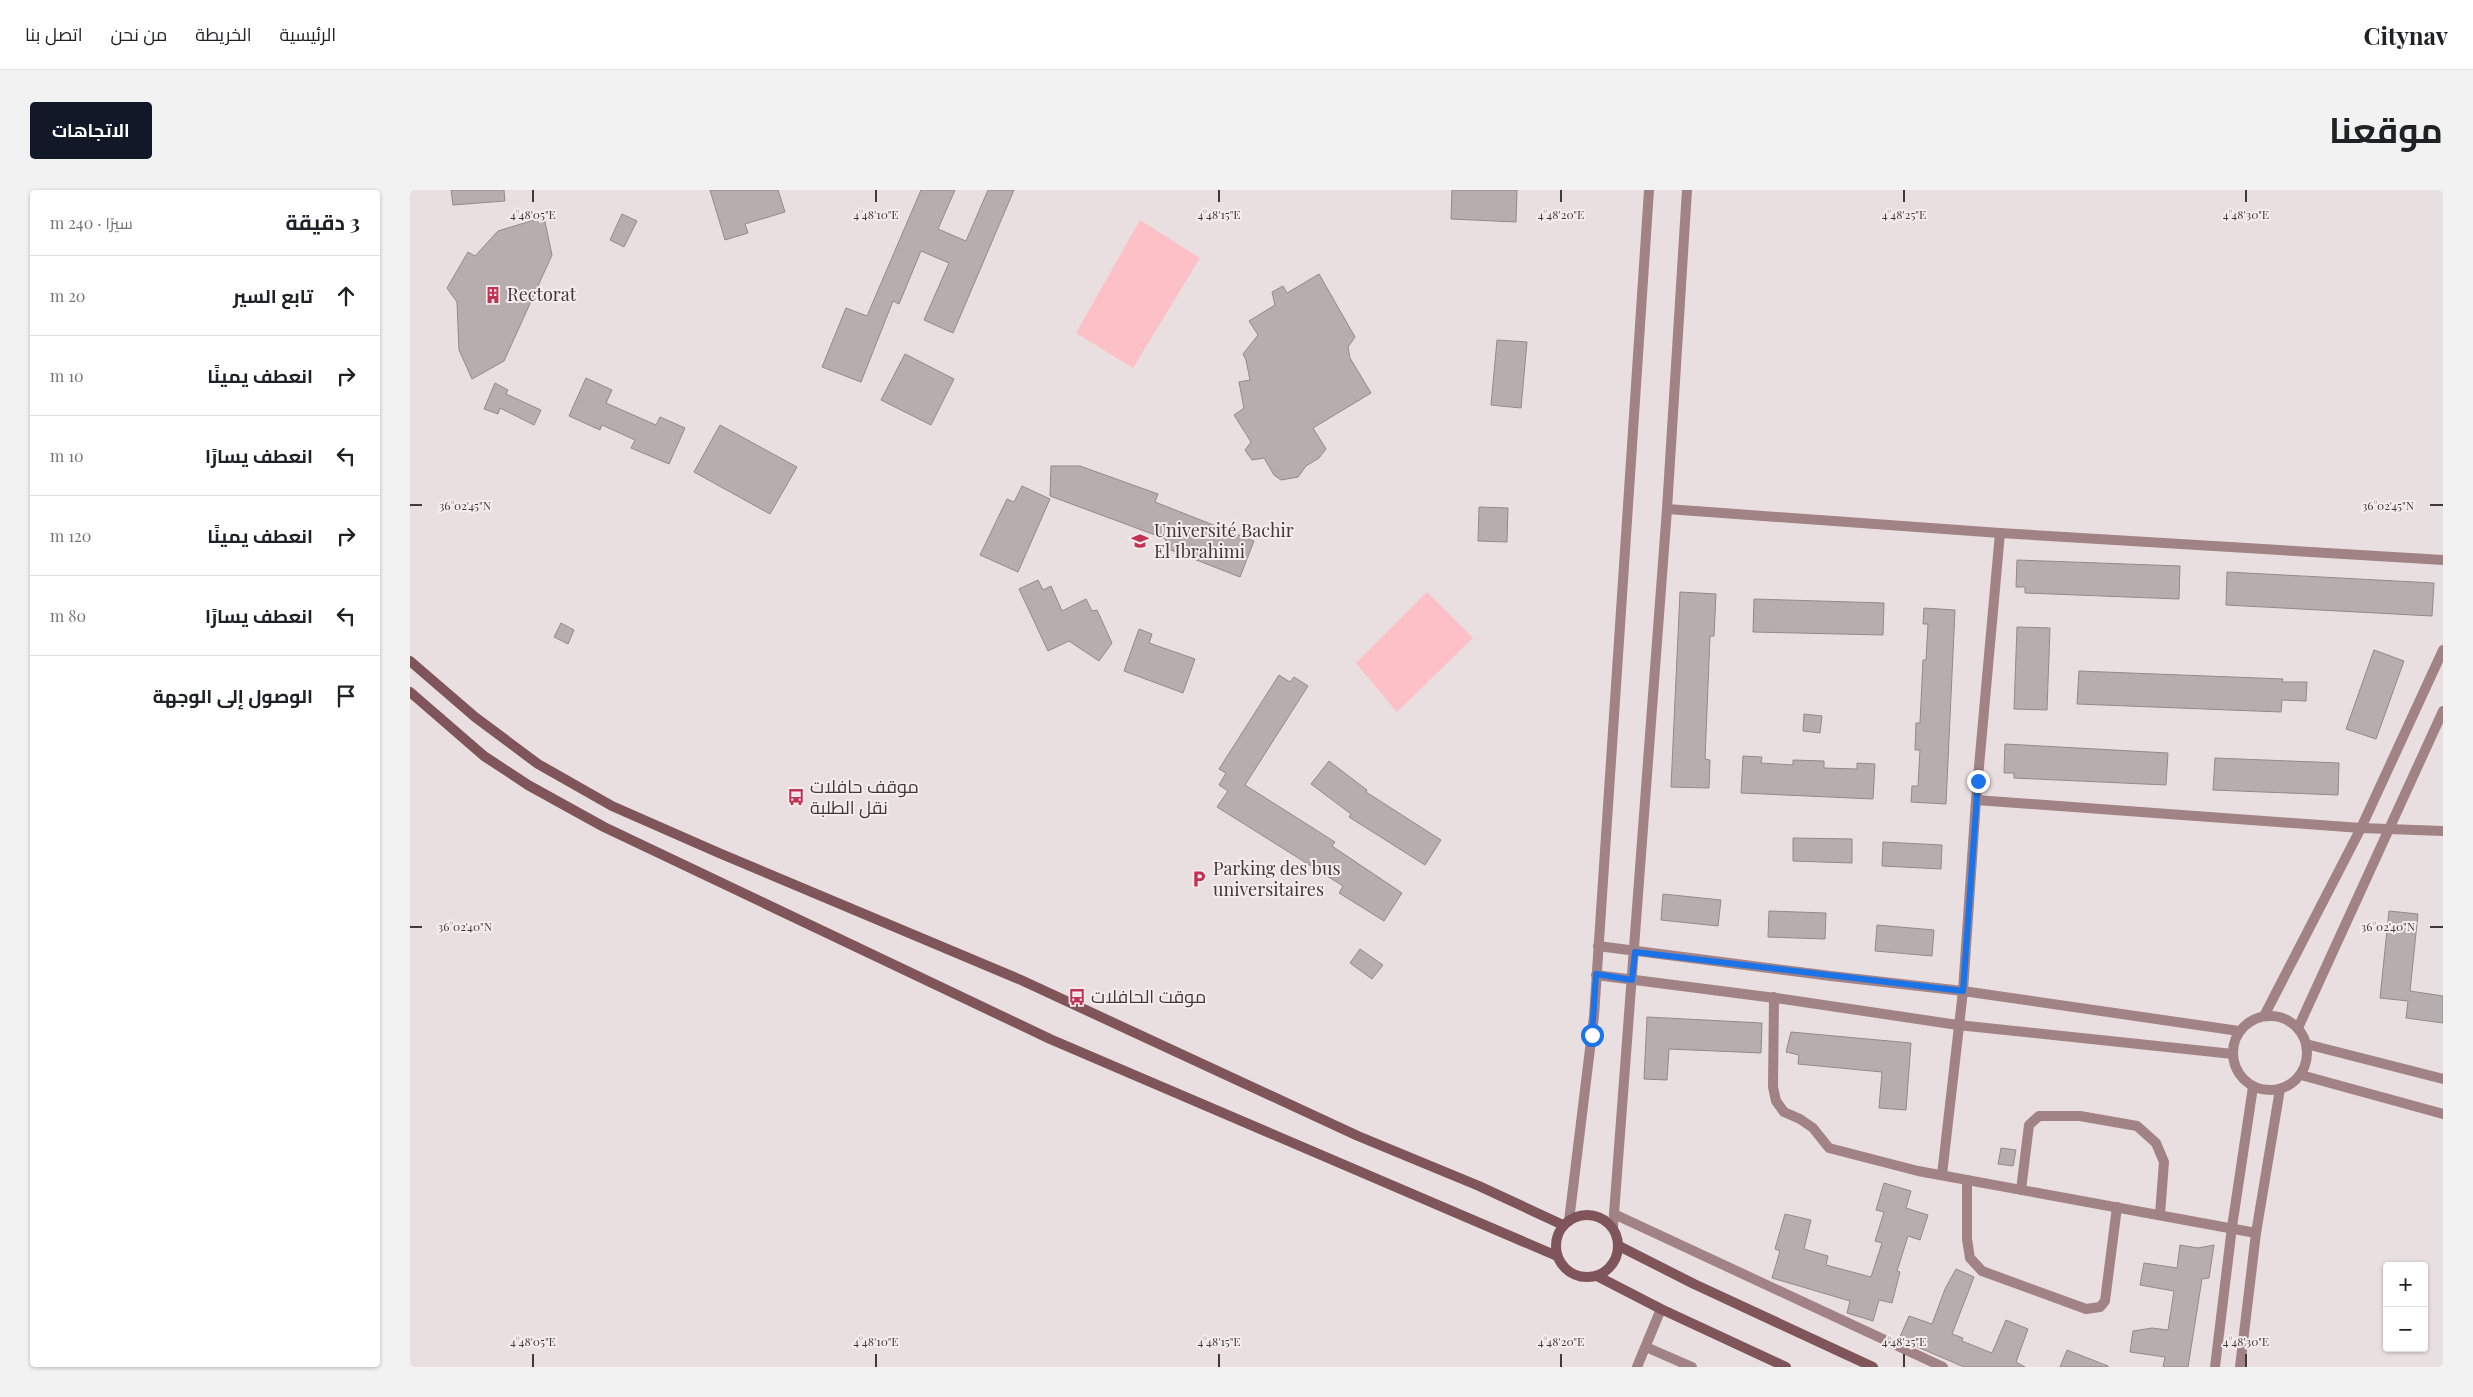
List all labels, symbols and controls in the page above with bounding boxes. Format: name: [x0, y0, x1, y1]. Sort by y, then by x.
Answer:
text: Citynav: [2363, 19, 2448, 51]
text: اتصل بنا: [25, 22, 82, 46]
text: من نحن: [110, 22, 167, 46]
text: الخريطة: [195, 22, 252, 46]
text: الرئيسية: [280, 22, 336, 46]
button: الاتجاهات: [30, 102, 152, 159]
text: موقعنا: [2329, 105, 2443, 152]
text: 4°48'05"E: [510, 206, 556, 222]
text: 4°48'10"E: [853, 206, 899, 222]
text: 4°48'15"E: [1197, 206, 1241, 222]
text: 4°48'20"E: [1538, 206, 1584, 222]
text: 4°48'25"E: [1882, 206, 1926, 222]
text: 4°48'30"E: [2223, 206, 2269, 222]
text: 3 دقيقة: [285, 207, 360, 235]
text: سيرًا · 240 m: [50, 212, 133, 233]
text: تابع السير: [233, 282, 313, 308]
icon: ahead: [332, 282, 360, 310]
place label: Rectorat: [507, 282, 577, 306]
text: 20 m: [50, 285, 85, 306]
building icon: Rectorat: [483, 285, 503, 305]
text: انعطف يمينًا: [207, 362, 313, 388]
icon: right: [332, 362, 360, 390]
text: 10 m: [50, 365, 84, 386]
text: انعطف يسارًا: [205, 442, 313, 468]
icon: left: [332, 442, 360, 470]
text: 10 m: [50, 445, 84, 466]
text: 36°02'45"N: [439, 497, 492, 513]
text: 36°02'45"N: [2362, 497, 2415, 513]
place label: Université Bachir El Ibrahimi: [1154, 518, 1294, 563]
text: انعطف يمينًا: [207, 522, 313, 548]
icon: right: [332, 522, 360, 550]
text: 120 m: [50, 525, 91, 546]
school or university icon: Université Bachir El Ibrahimi: [1130, 531, 1150, 551]
text: انعطف يسارًا: [205, 602, 313, 628]
icon: left: [332, 602, 360, 630]
text: 80 m: [50, 605, 86, 626]
text: الوصول إلى الوجهة: [153, 682, 313, 708]
icon: arrive: [332, 682, 360, 710]
route end: [1967, 770, 1990, 793]
place label: موقف حافلات نقل الطلبة: [810, 774, 919, 819]
bus stop icon: موقف حافلات نقل الطلبة: [786, 787, 806, 807]
place label: Parking des bus universitaires: [1213, 856, 1340, 901]
parking icon: Parking des bus universitaires: [1189, 869, 1209, 889]
text: 36°02'40"N: [438, 918, 493, 934]
text: 36°02'40"N: [2361, 918, 2416, 934]
place label: موقت الحافلات: [1091, 984, 1206, 1008]
bus stop icon: موقت الحافلات: [1067, 987, 1087, 1007]
route start: [1581, 1024, 1604, 1047]
map controls: [2383, 1262, 2428, 1352]
button: +: [2383, 1262, 2428, 1307]
button: −: [2383, 1307, 2428, 1352]
text: 4°48'05"E: [510, 1333, 556, 1349]
text: 4°48'10"E: [853, 1333, 899, 1349]
text: 4°48'15"E: [1197, 1333, 1241, 1349]
text: 4°48'20"E: [1538, 1333, 1584, 1349]
text: 4°48'25"E: [1882, 1333, 1926, 1349]
text: 4°48'30"E: [2223, 1333, 2269, 1349]

